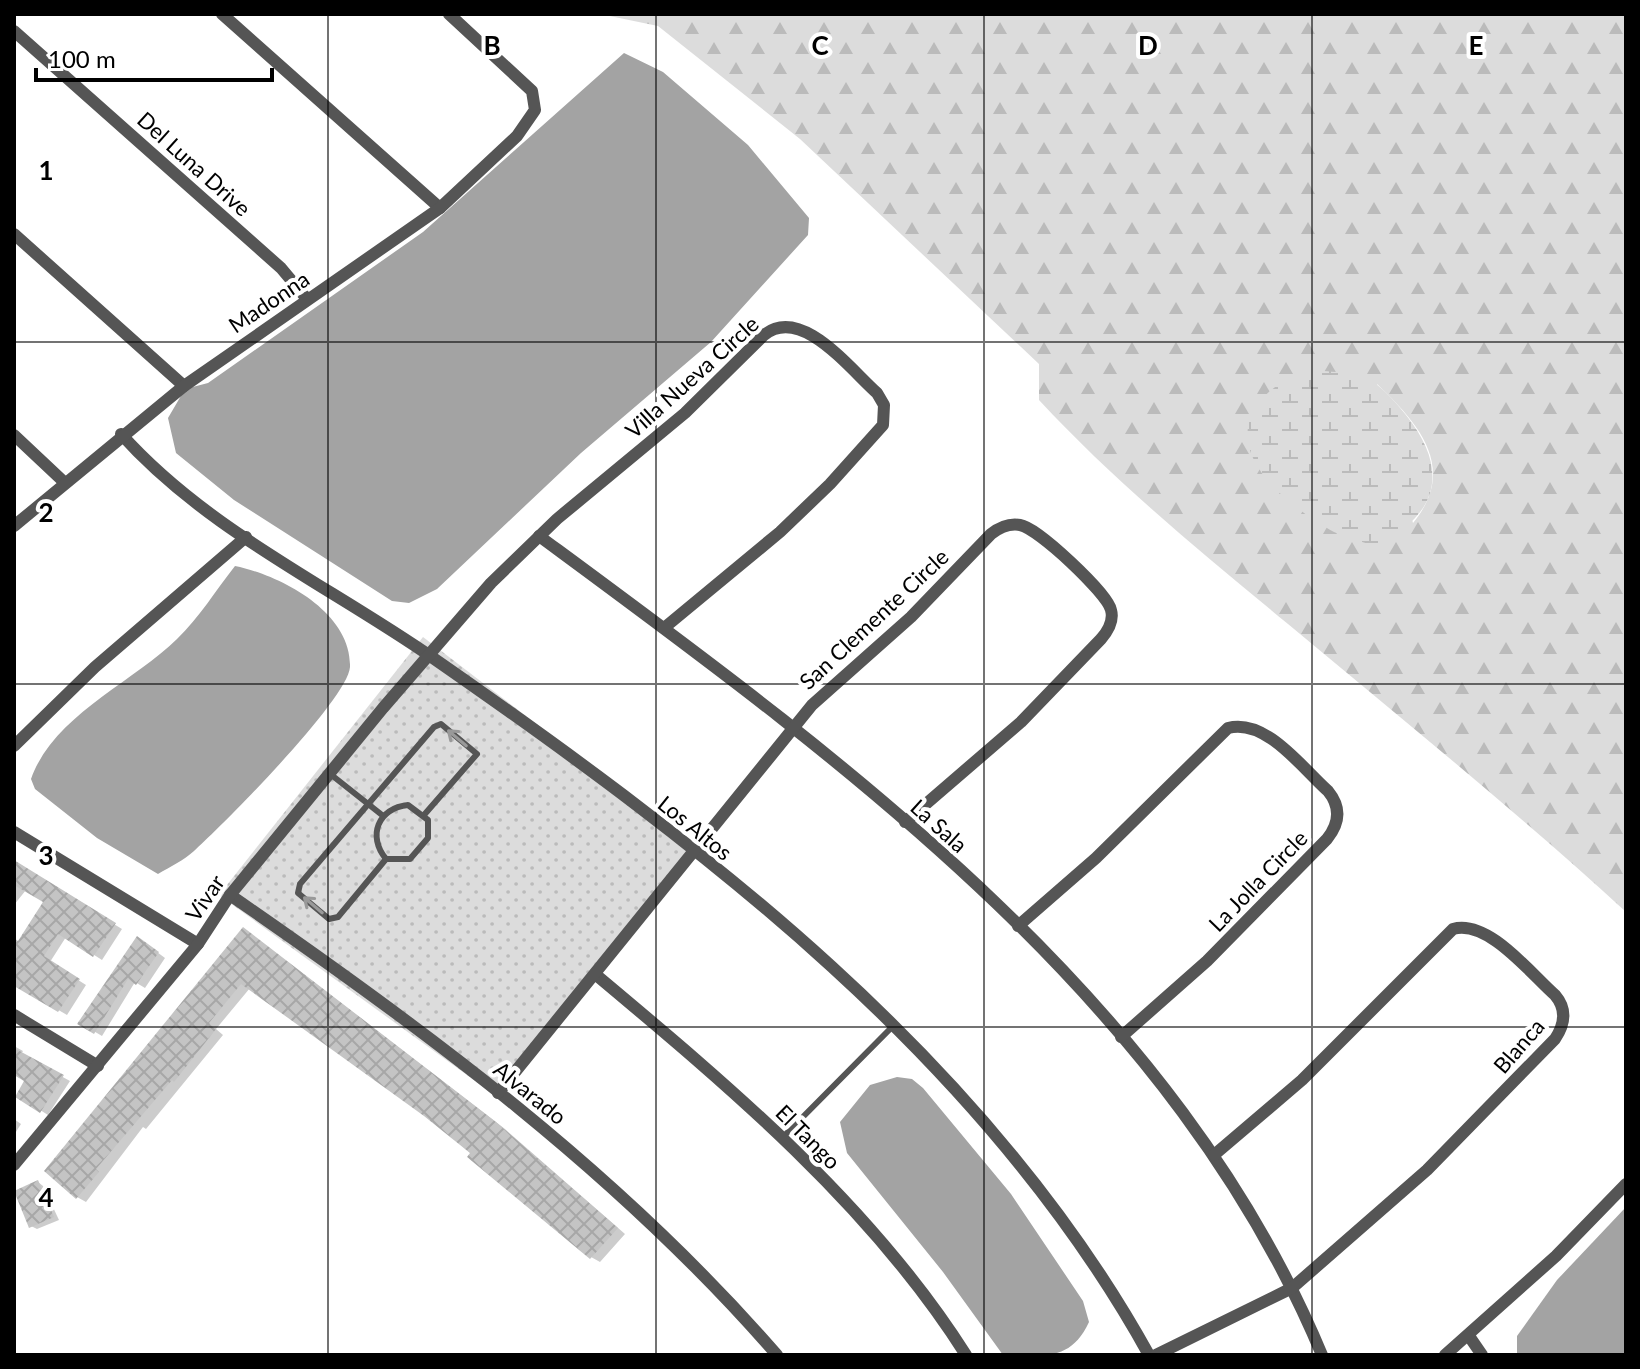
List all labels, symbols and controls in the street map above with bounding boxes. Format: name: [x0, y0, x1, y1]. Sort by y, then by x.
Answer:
text: B: [483, 29, 501, 61]
text: C: [811, 29, 829, 61]
text: D: [1138, 29, 1158, 61]
text: E: [1469, 29, 1483, 61]
scale bar: [36, 32, 272, 82]
text: 100 m: [48, 44, 116, 73]
street label: Del Luna Drive: [132, 106, 257, 222]
text: 1: [38, 154, 54, 186]
street label: Madonna: [223, 265, 314, 338]
street label: Villa Nueva Circle: [620, 310, 764, 444]
text: 2: [38, 496, 54, 528]
street label: San Clemente Circle: [794, 543, 954, 695]
one-way arrow: [447, 729, 468, 747]
street label: Los Altos: [653, 790, 738, 866]
street label: La Sala: [906, 793, 973, 858]
street label: La Jolla Circle: [1203, 824, 1313, 937]
text: 3: [38, 839, 54, 871]
street label: Vivar: [179, 869, 230, 926]
one-way arrow: [303, 897, 324, 914]
street label: Blanca: [1487, 1013, 1550, 1079]
street label: Alvarado: [489, 1055, 572, 1130]
street label: El Tango: [770, 1099, 846, 1175]
text: 4: [38, 1181, 54, 1213]

